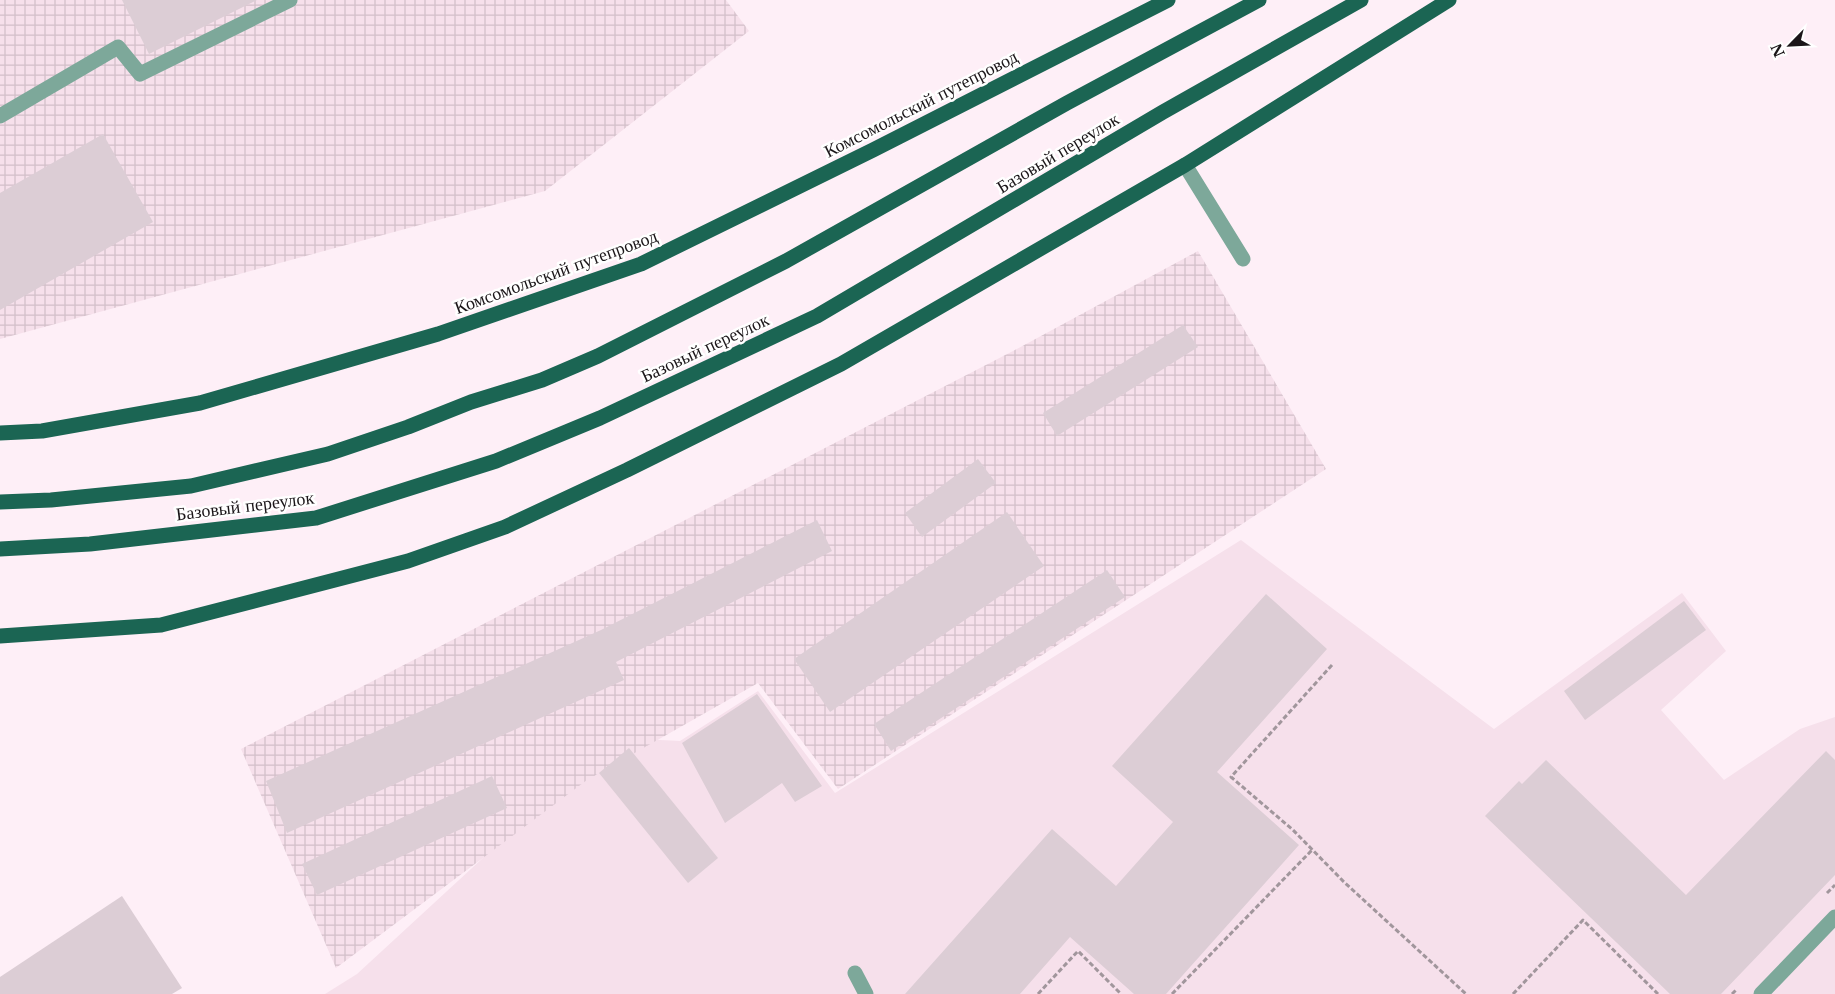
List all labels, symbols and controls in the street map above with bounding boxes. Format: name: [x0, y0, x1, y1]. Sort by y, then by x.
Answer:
north arrow: [1765, 20, 1815, 70]
text: N: [1767, 41, 1789, 60]
street label: Комсомольский путепровод: [820, 46, 1022, 162]
street label: Базовый переулок: [993, 108, 1123, 198]
street label: Комсомольский путепровод: [451, 225, 661, 319]
street label: Базовый переулок: [637, 309, 773, 387]
street label: Базовый переулок: [175, 487, 315, 525]

